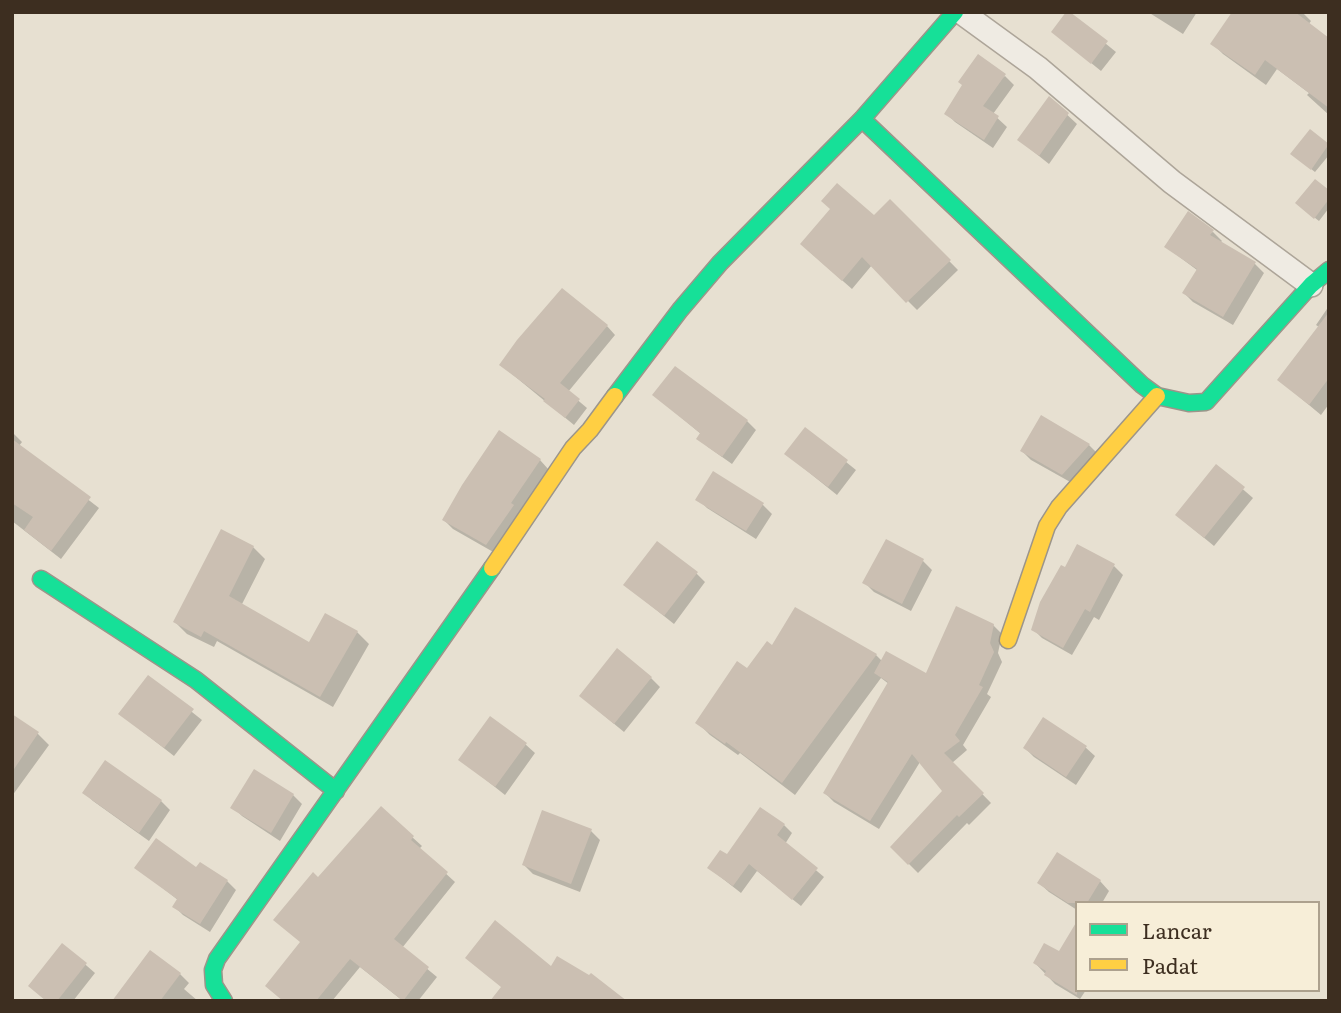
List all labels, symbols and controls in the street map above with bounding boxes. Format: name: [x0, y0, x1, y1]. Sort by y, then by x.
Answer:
legend: [1075, 901, 1320, 992]
text: Lancar: [1142, 914, 1212, 945]
text: Padat: [1142, 949, 1198, 980]

